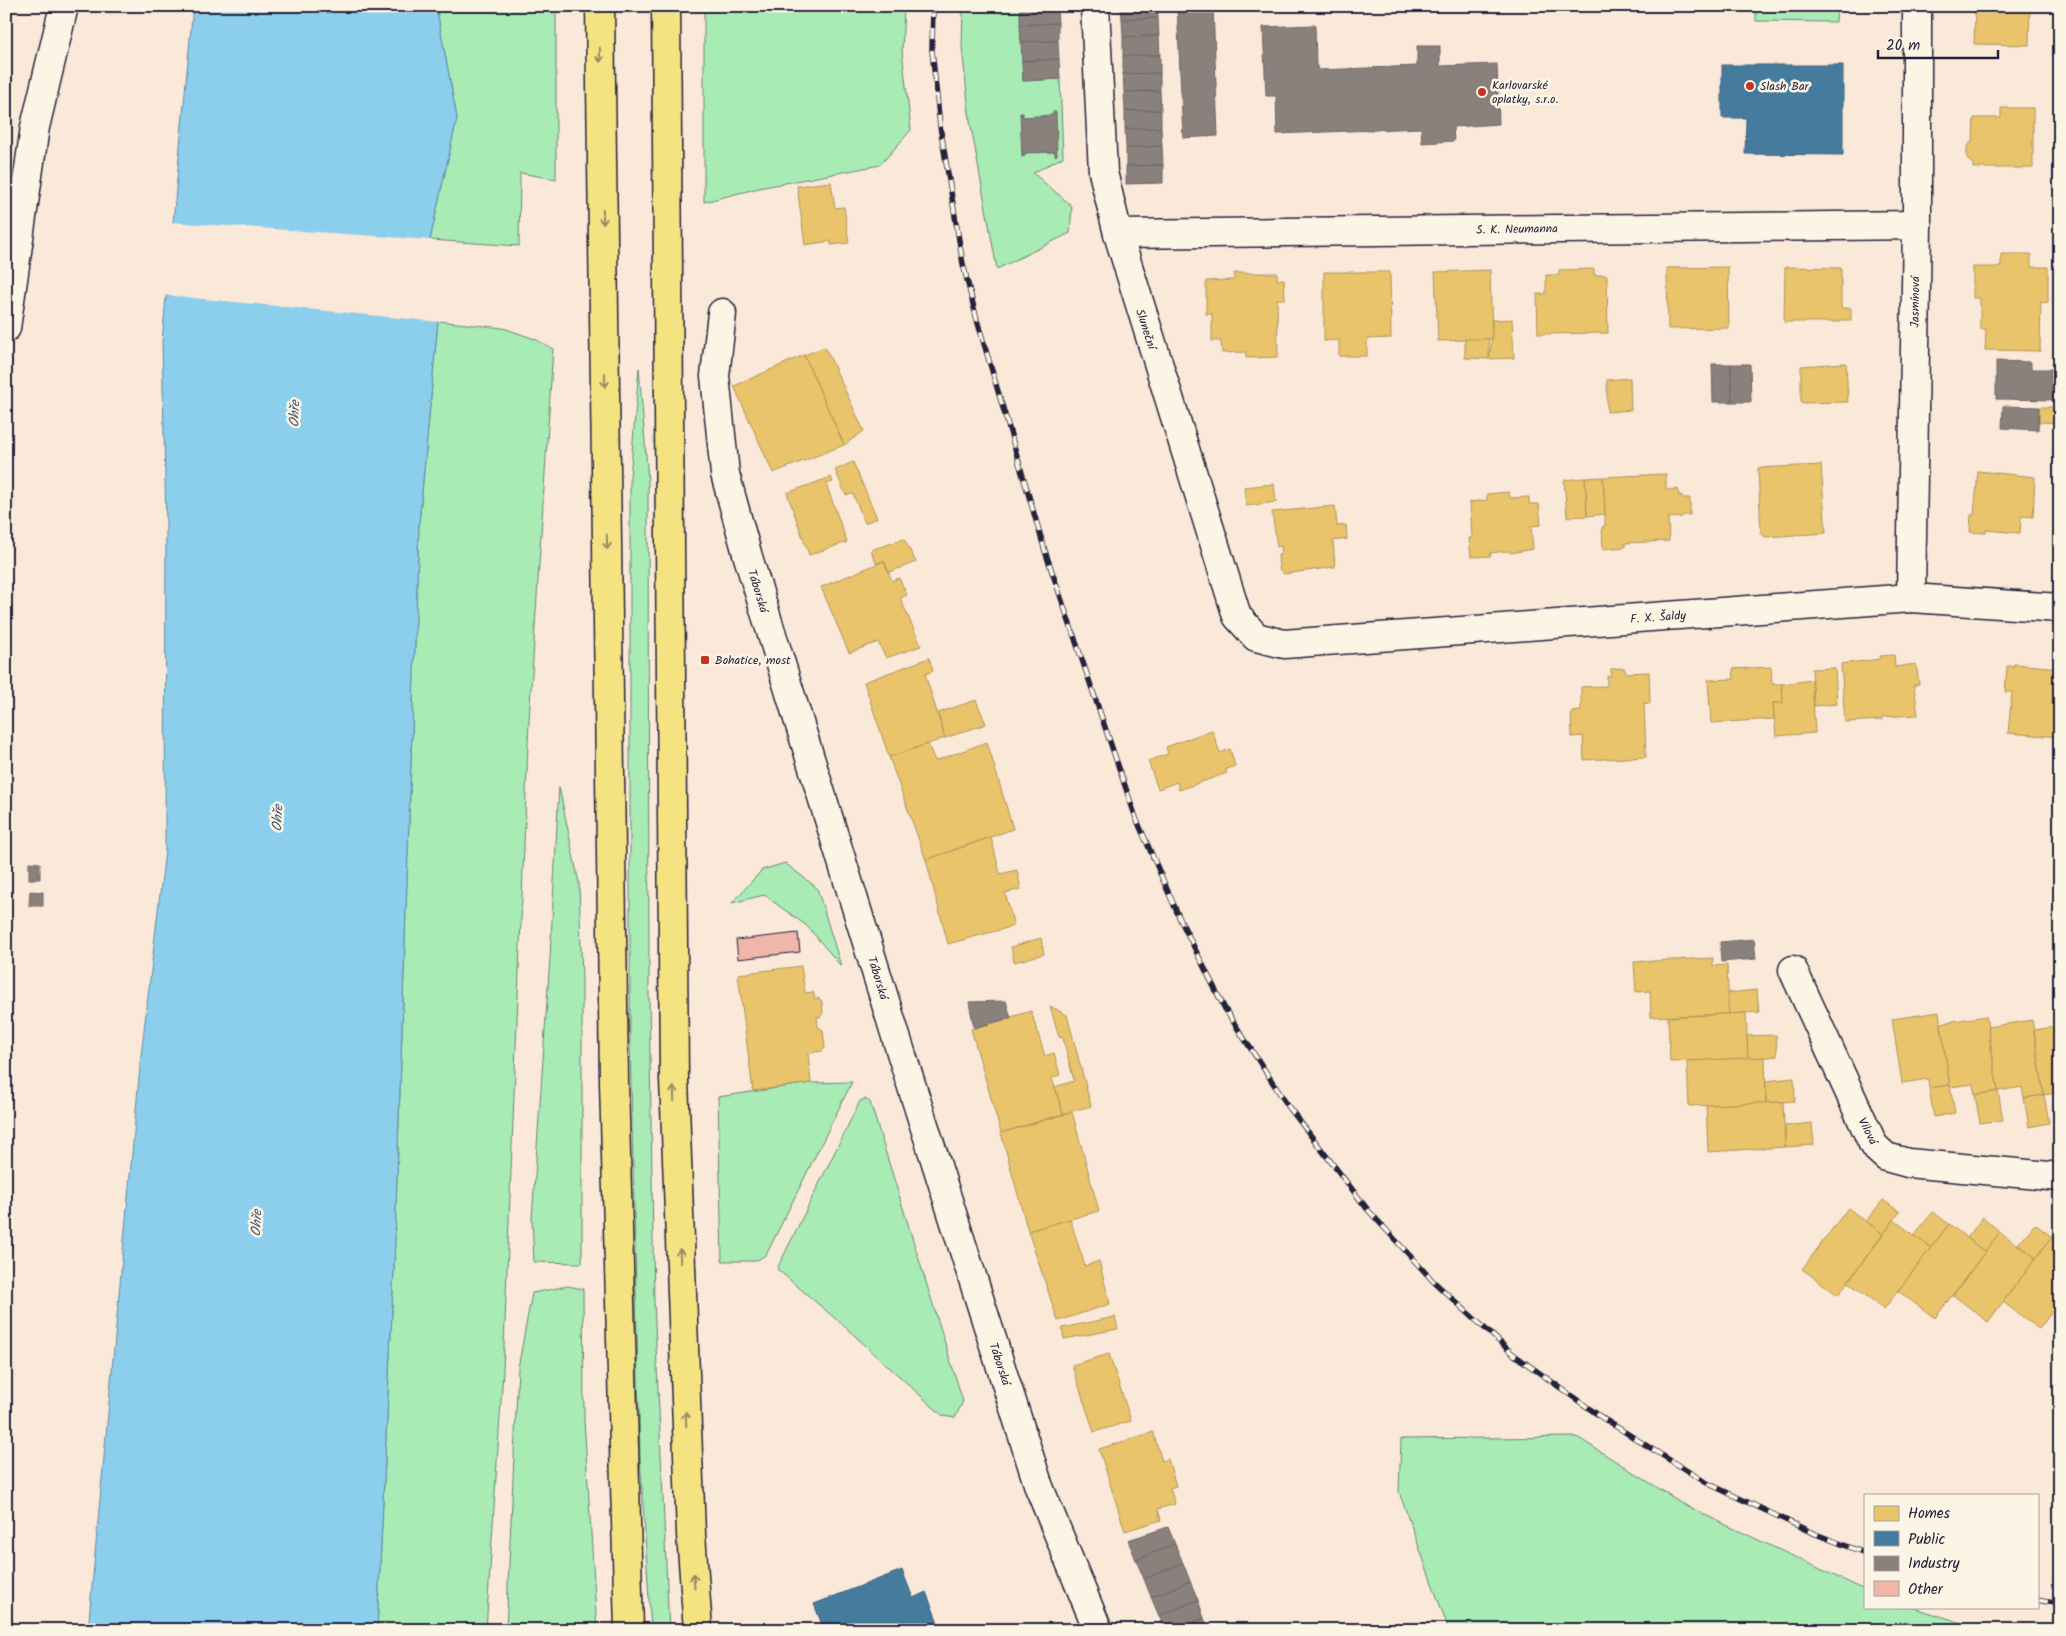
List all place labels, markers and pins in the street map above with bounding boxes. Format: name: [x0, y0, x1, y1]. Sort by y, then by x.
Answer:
place label: Karlovarské oplatky, s.r.o.: [1492, 76, 1558, 109]
place label: Slash Bar: [1760, 77, 1810, 96]
marker: Slash Bar: [1744, 80, 1756, 92]
marker: Karlovarské oplatky, s.r.o.: [1476, 86, 1488, 98]
place label: Bohatice, most: [715, 651, 791, 670]
marker: Bohatice, most: [699, 654, 711, 666]

